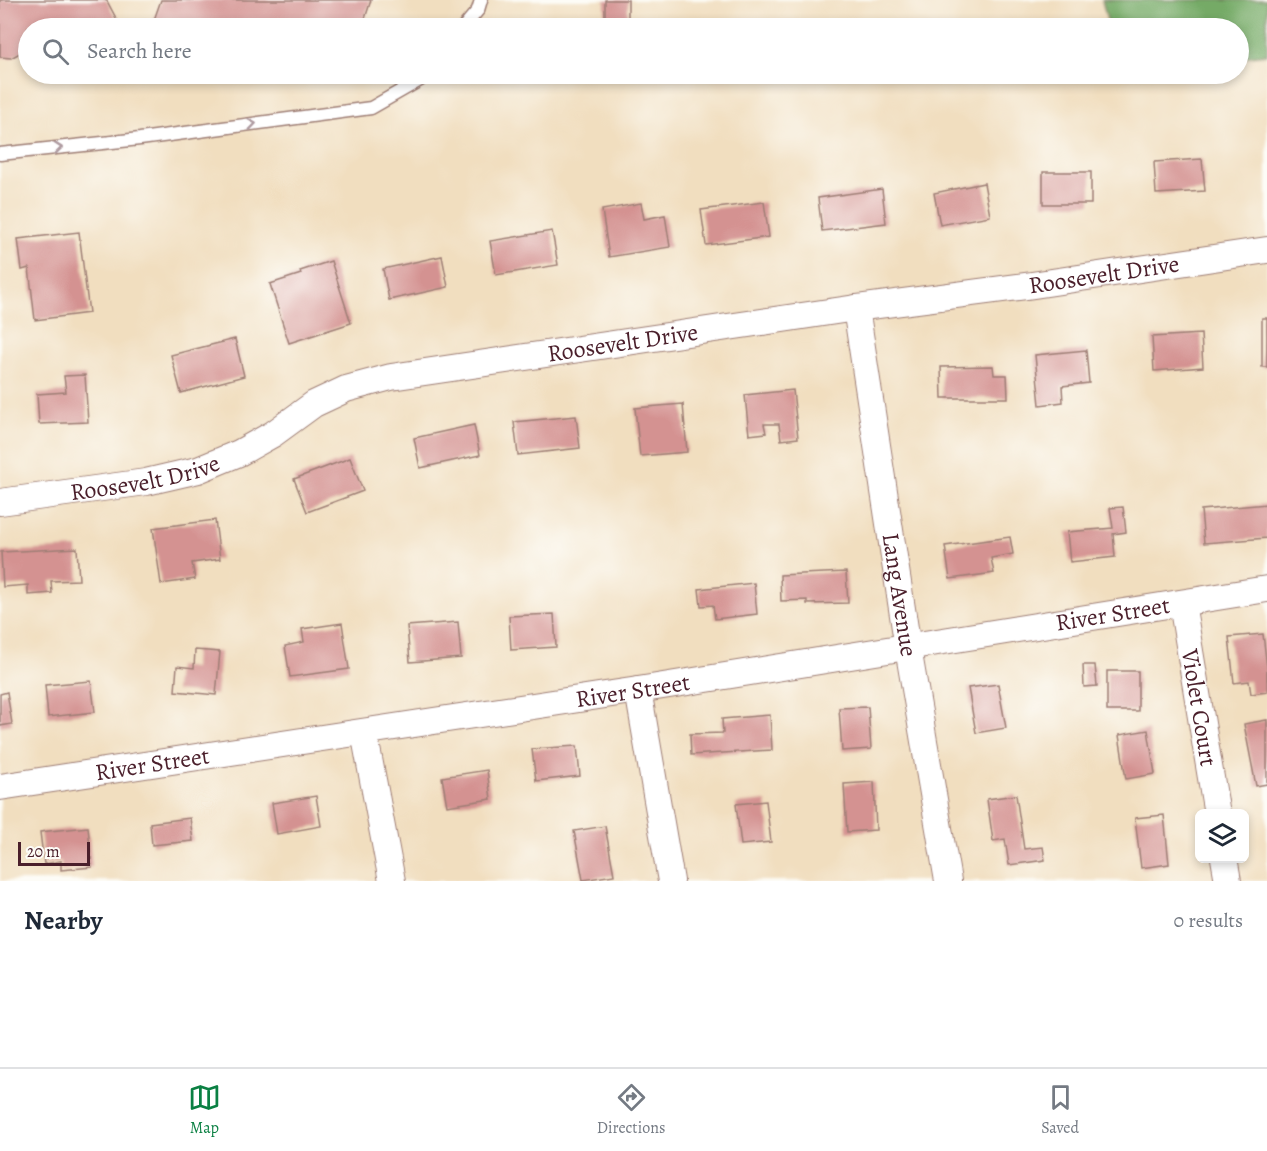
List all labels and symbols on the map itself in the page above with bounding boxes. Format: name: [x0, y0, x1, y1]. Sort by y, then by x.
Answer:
one-way arrow: [247, 119, 256, 131]
one-way arrow: [54, 142, 63, 155]
street label: Roosevelt Drive: [1026, 247, 1181, 301]
street label: Roosevelt Drive: [545, 316, 700, 370]
street label: Roosevelt Drive: [68, 447, 225, 508]
street label: Lang Avenue: [875, 531, 925, 659]
street label: River Street: [1053, 589, 1172, 639]
street label: Violet Court: [1174, 646, 1225, 769]
street label: River Street: [573, 666, 692, 715]
street label: River Street: [93, 739, 212, 788]
scale bar: [18, 839, 90, 866]

